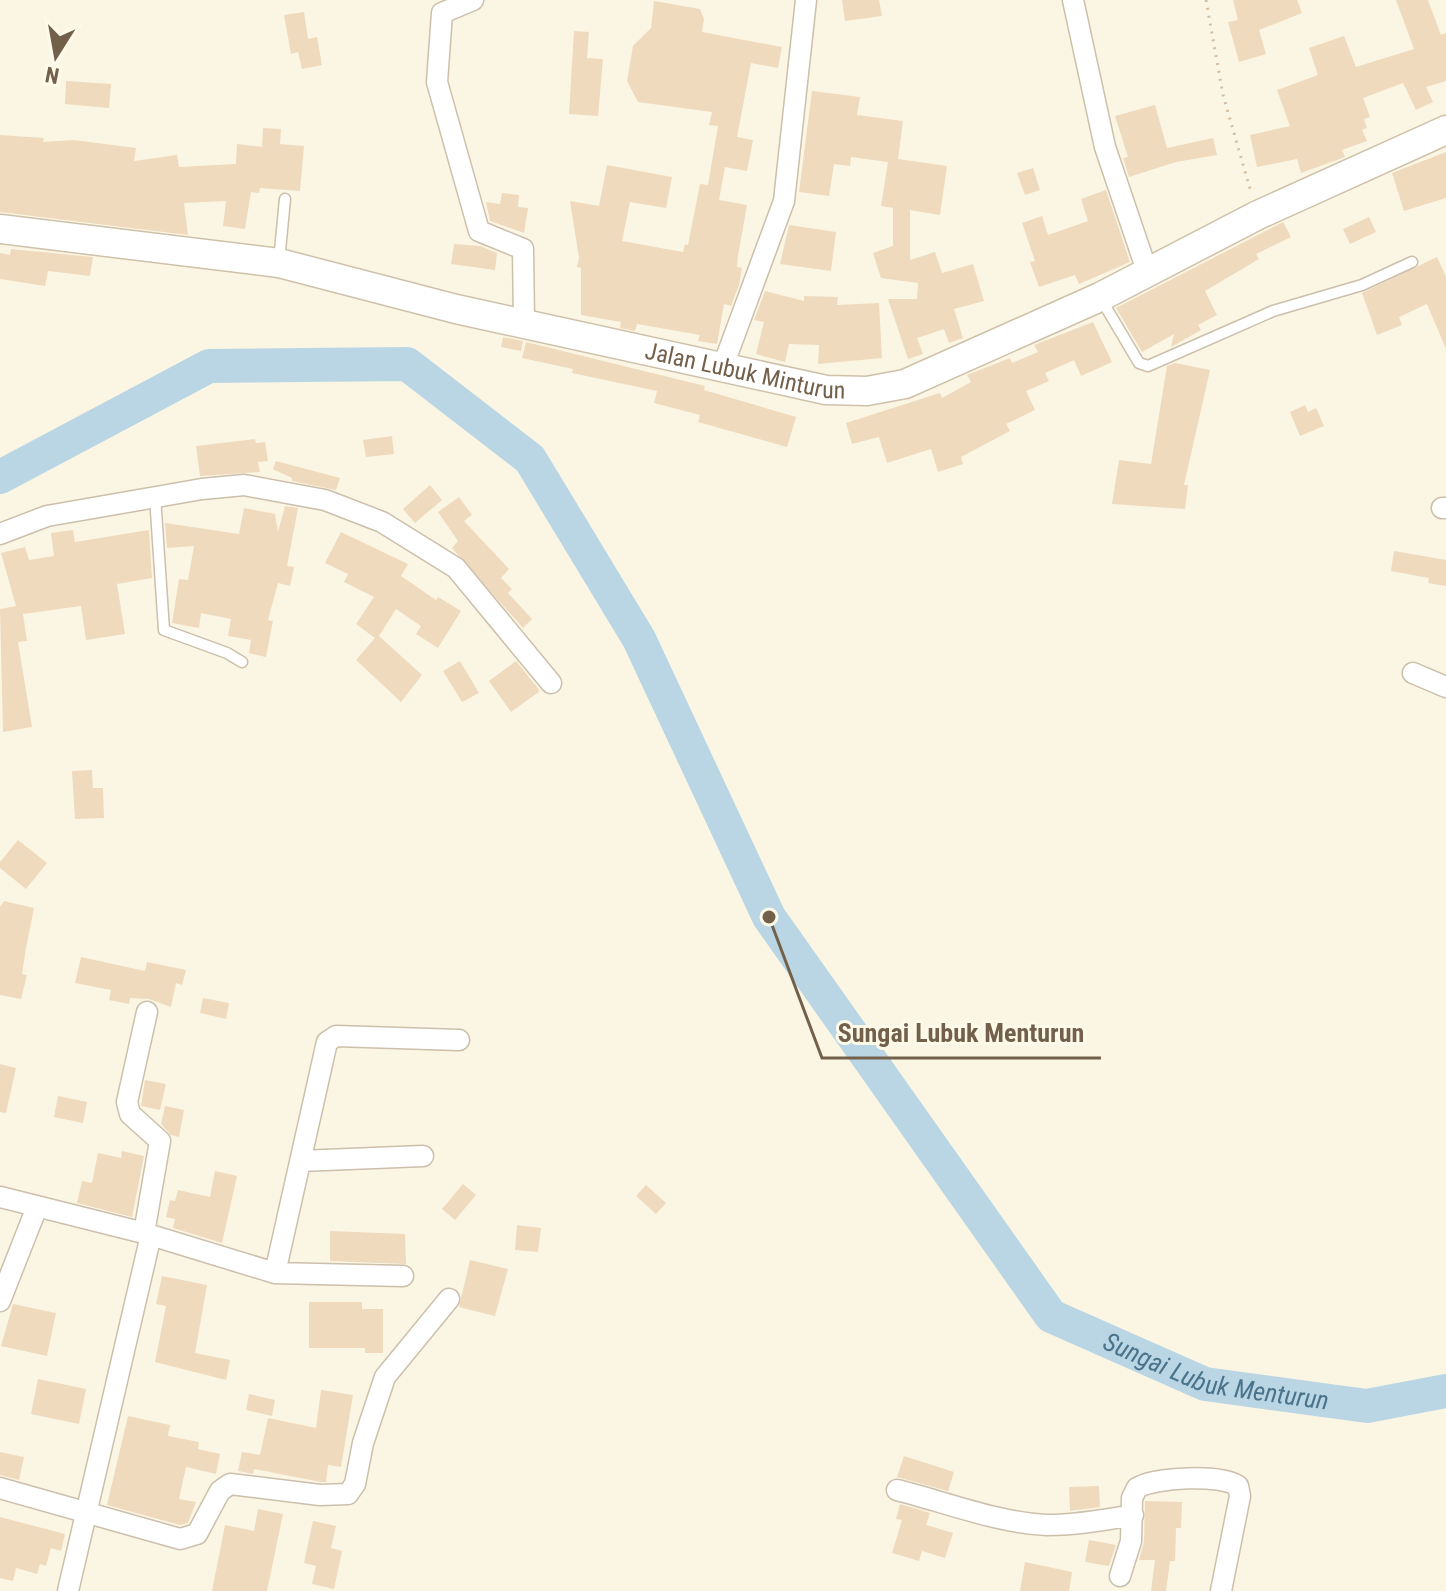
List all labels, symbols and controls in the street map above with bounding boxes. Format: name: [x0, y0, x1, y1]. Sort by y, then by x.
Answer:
north arrow: [16, 16, 96, 96]
text: N: [43, 62, 61, 89]
street label: Jalan Lubuk Minturun: [643, 337, 846, 404]
callout: Sungai Lubuk Menturun: [822, 1008, 1101, 1058]
text: Sungai Lubuk Menturun: [838, 1018, 1084, 1048]
water label: Sungai Lubuk Menturun: [1099, 1326, 1331, 1416]

